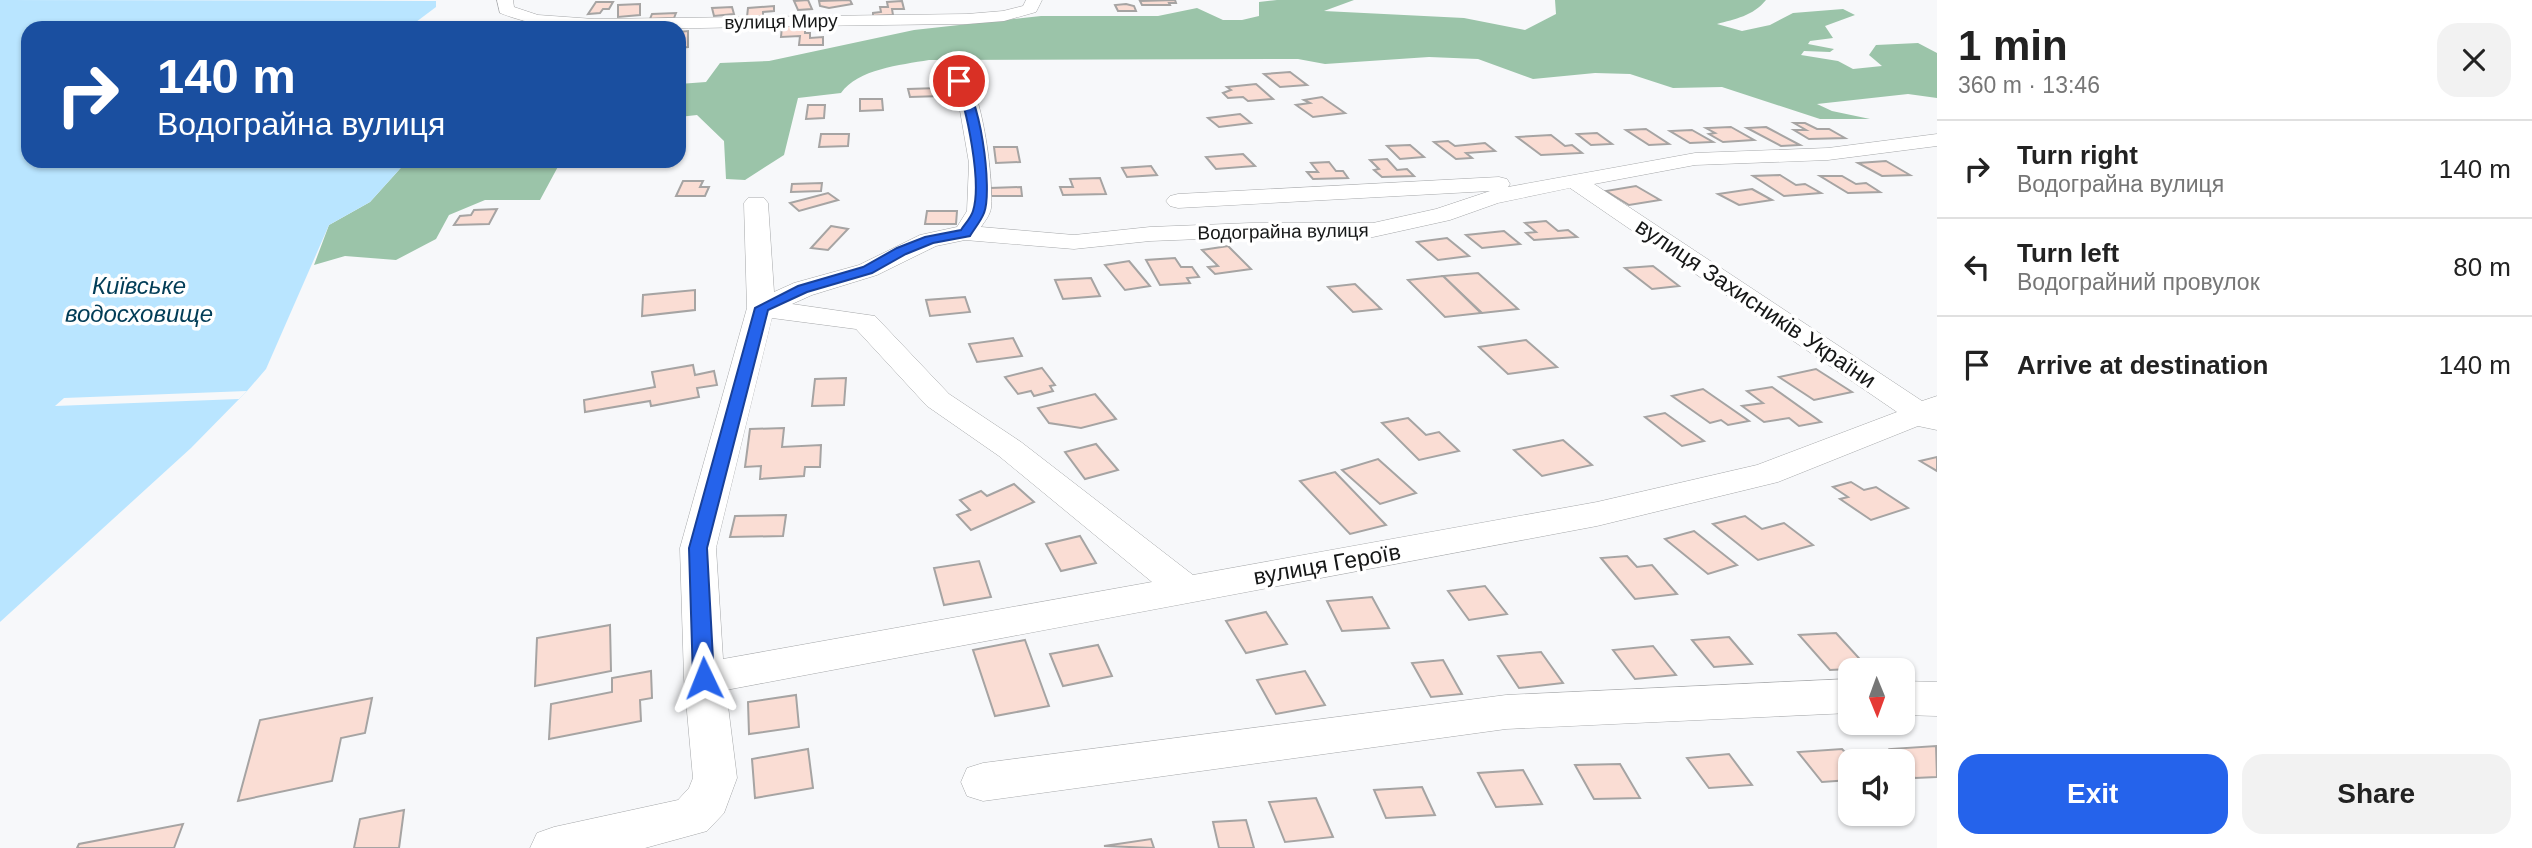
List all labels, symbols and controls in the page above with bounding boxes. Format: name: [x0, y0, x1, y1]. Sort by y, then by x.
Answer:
street label: вулиця Миру: [724, 10, 838, 33]
text: 1 min: [1958, 22, 2068, 69]
button: close: [2437, 23, 2511, 97]
icon: right: [42, 49, 133, 140]
text: 140 m: [157, 49, 296, 103]
pin: [929, 51, 989, 111]
icon: arrive: [940, 62, 978, 100]
text: 360 m · 13:46: [1958, 72, 2100, 98]
text: Водограйна вулиця: [157, 106, 445, 142]
text: Turn right: [2017, 140, 2138, 170]
icon: right: [1958, 150, 1996, 188]
text: 140 m: [2439, 154, 2511, 184]
text: Водограйна вулиця: [2017, 171, 2224, 197]
street label: вулиця Захисників України: [1631, 213, 1881, 393]
street label: Водограйна вулиця: [1197, 220, 1369, 243]
text: Turn left: [2017, 238, 2119, 268]
icon: left: [1958, 248, 1996, 286]
text: 80 m: [2453, 252, 2511, 282]
text: Водограйний провулок: [2017, 269, 2260, 295]
water label: Київське водосховище: [65, 272, 213, 327]
icon: arrive: [1958, 346, 1996, 384]
text: Arrive at destination: [2017, 350, 2268, 380]
text: 140 m: [2439, 350, 2511, 380]
street label: вулиця Героїв: [1251, 538, 1403, 590]
position arrow: [667, 641, 741, 715]
north arrow: [1838, 658, 1914, 735]
map controls: [1838, 658, 1915, 826]
button: sound: [1838, 749, 1915, 826]
button: Exit: [1958, 754, 2228, 834]
button: Share: [2242, 754, 2511, 834]

